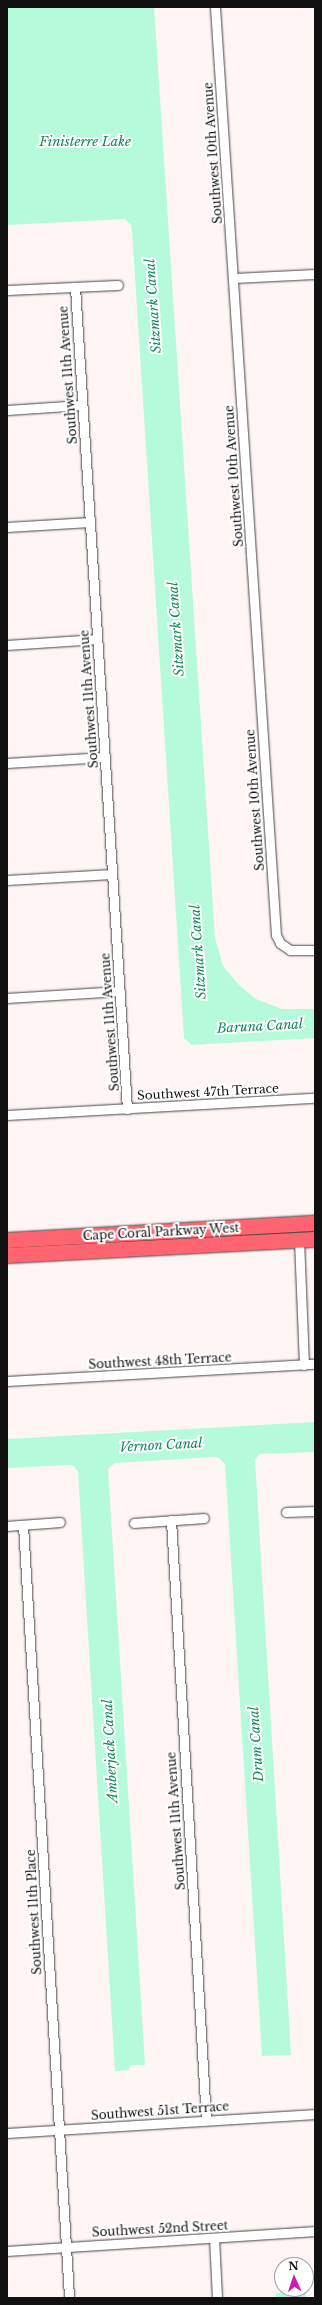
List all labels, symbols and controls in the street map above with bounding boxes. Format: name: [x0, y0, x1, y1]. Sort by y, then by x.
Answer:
street label: Southwest 10th Avenue: [201, 81, 225, 225]
water label: Finisterre Lake: [39, 134, 131, 150]
water label: Sitzmark Canal: [143, 258, 165, 354]
street label: Southwest 11th Avenue: [56, 305, 80, 445]
street label: Southwest 10th Avenue: [222, 404, 246, 548]
water label: Sitzmark Canal: [166, 581, 188, 677]
street label: Southwest 11th Avenue: [77, 629, 101, 769]
street label: Southwest 10th Avenue: [243, 728, 267, 872]
water label: Sitzmark Canal: [188, 904, 210, 1000]
street label: Southwest 11th Avenue: [98, 952, 122, 1092]
water label: Baruna Canal: [217, 1017, 303, 1037]
street label: Southwest 47th Terrace: [137, 1081, 279, 1103]
street label: Cape Coral Parkway West: [82, 1221, 240, 1243]
street label: Southwest 48th Terrace: [88, 1350, 232, 1372]
water label: Vernon Canal: [119, 1436, 203, 1456]
water label: Amberjack Canal: [101, 1699, 121, 1803]
water label: Drum Canal: [247, 1706, 267, 1782]
street label: Southwest 11th Avenue: [164, 1751, 188, 1891]
street label: Southwest 11th Place: [24, 1849, 44, 1975]
street label: Southwest 51st Terrace: [90, 2099, 230, 2123]
street label: Southwest 52nd Street: [91, 2218, 229, 2240]
north arrow: [274, 2257, 314, 2297]
text: N: [288, 2259, 299, 2273]

